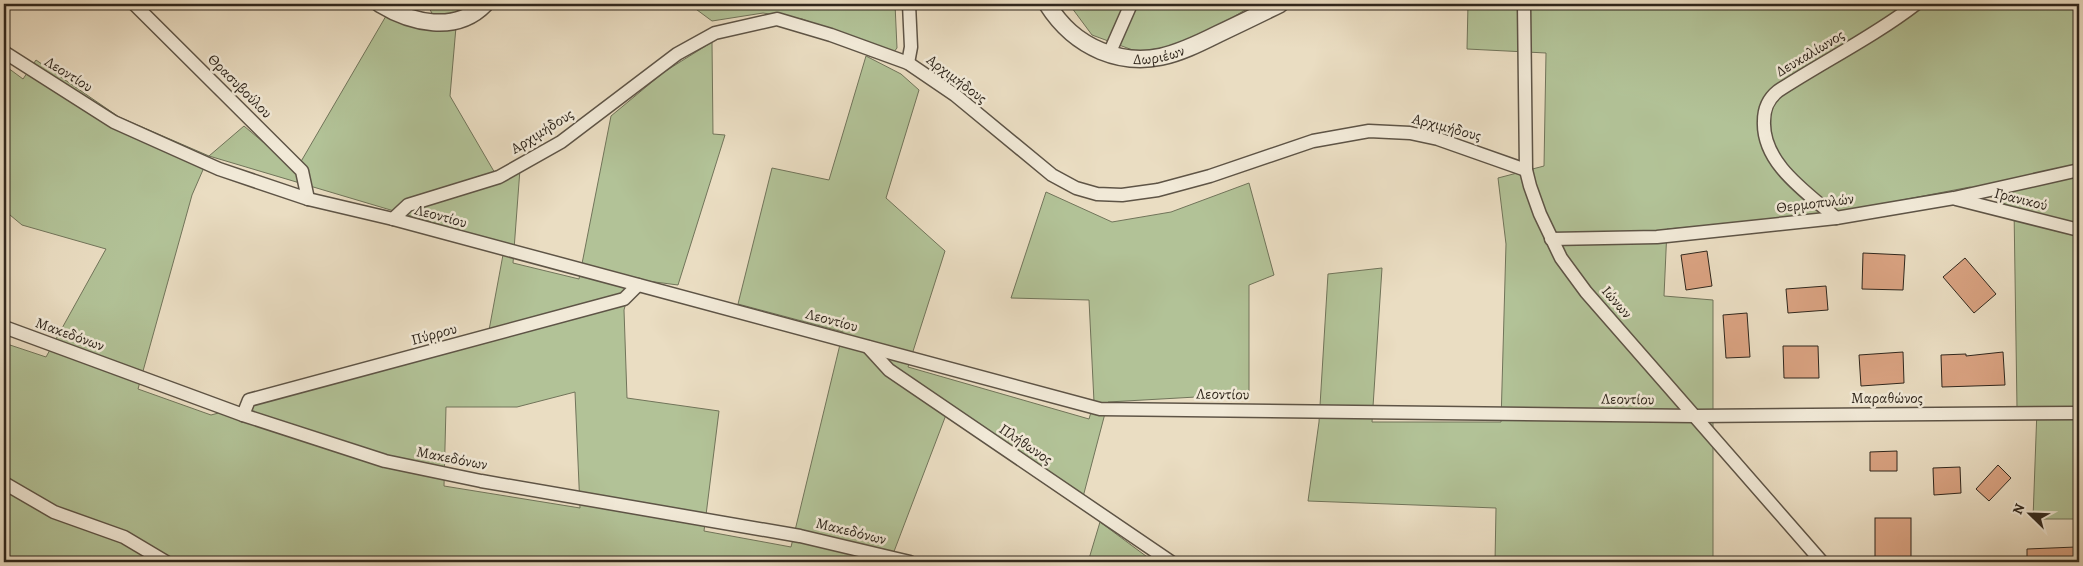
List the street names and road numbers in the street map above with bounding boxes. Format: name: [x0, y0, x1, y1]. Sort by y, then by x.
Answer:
street label: Δευκαλίωνος: [1772, 25, 1848, 81]
street label: Δωριέων: [1133, 40, 1187, 69]
street label: Θρασυβούλου: [203, 49, 277, 123]
street label: Αρχιμήδους: [922, 49, 991, 108]
street label: Λεοντίου: [40, 51, 97, 97]
street label: Αρχιμήδους: [506, 104, 577, 159]
street label: Αρχιμήδους: [1409, 108, 1484, 146]
street label: Γρανικού: [1992, 183, 2050, 215]
street label: Θερμοπυλών: [1775, 188, 1855, 218]
street label: Λεοντίου: [412, 199, 469, 233]
street label: Ιώνων: [1597, 281, 1637, 323]
street label: Λεοντίου: [803, 303, 860, 337]
street label: Μακεδόνων: [33, 312, 107, 356]
street label: Πύρρου: [409, 318, 459, 350]
street label: Λεοντίου: [1195, 384, 1250, 404]
street label: Μαραθώνος: [1851, 388, 1923, 408]
street label: Λεοντίου: [1600, 389, 1655, 409]
street label: Πλήθωνος: [995, 419, 1057, 469]
street label: Μακεδόνων: [415, 441, 489, 475]
street label: Μακεδόνων: [814, 513, 888, 549]

